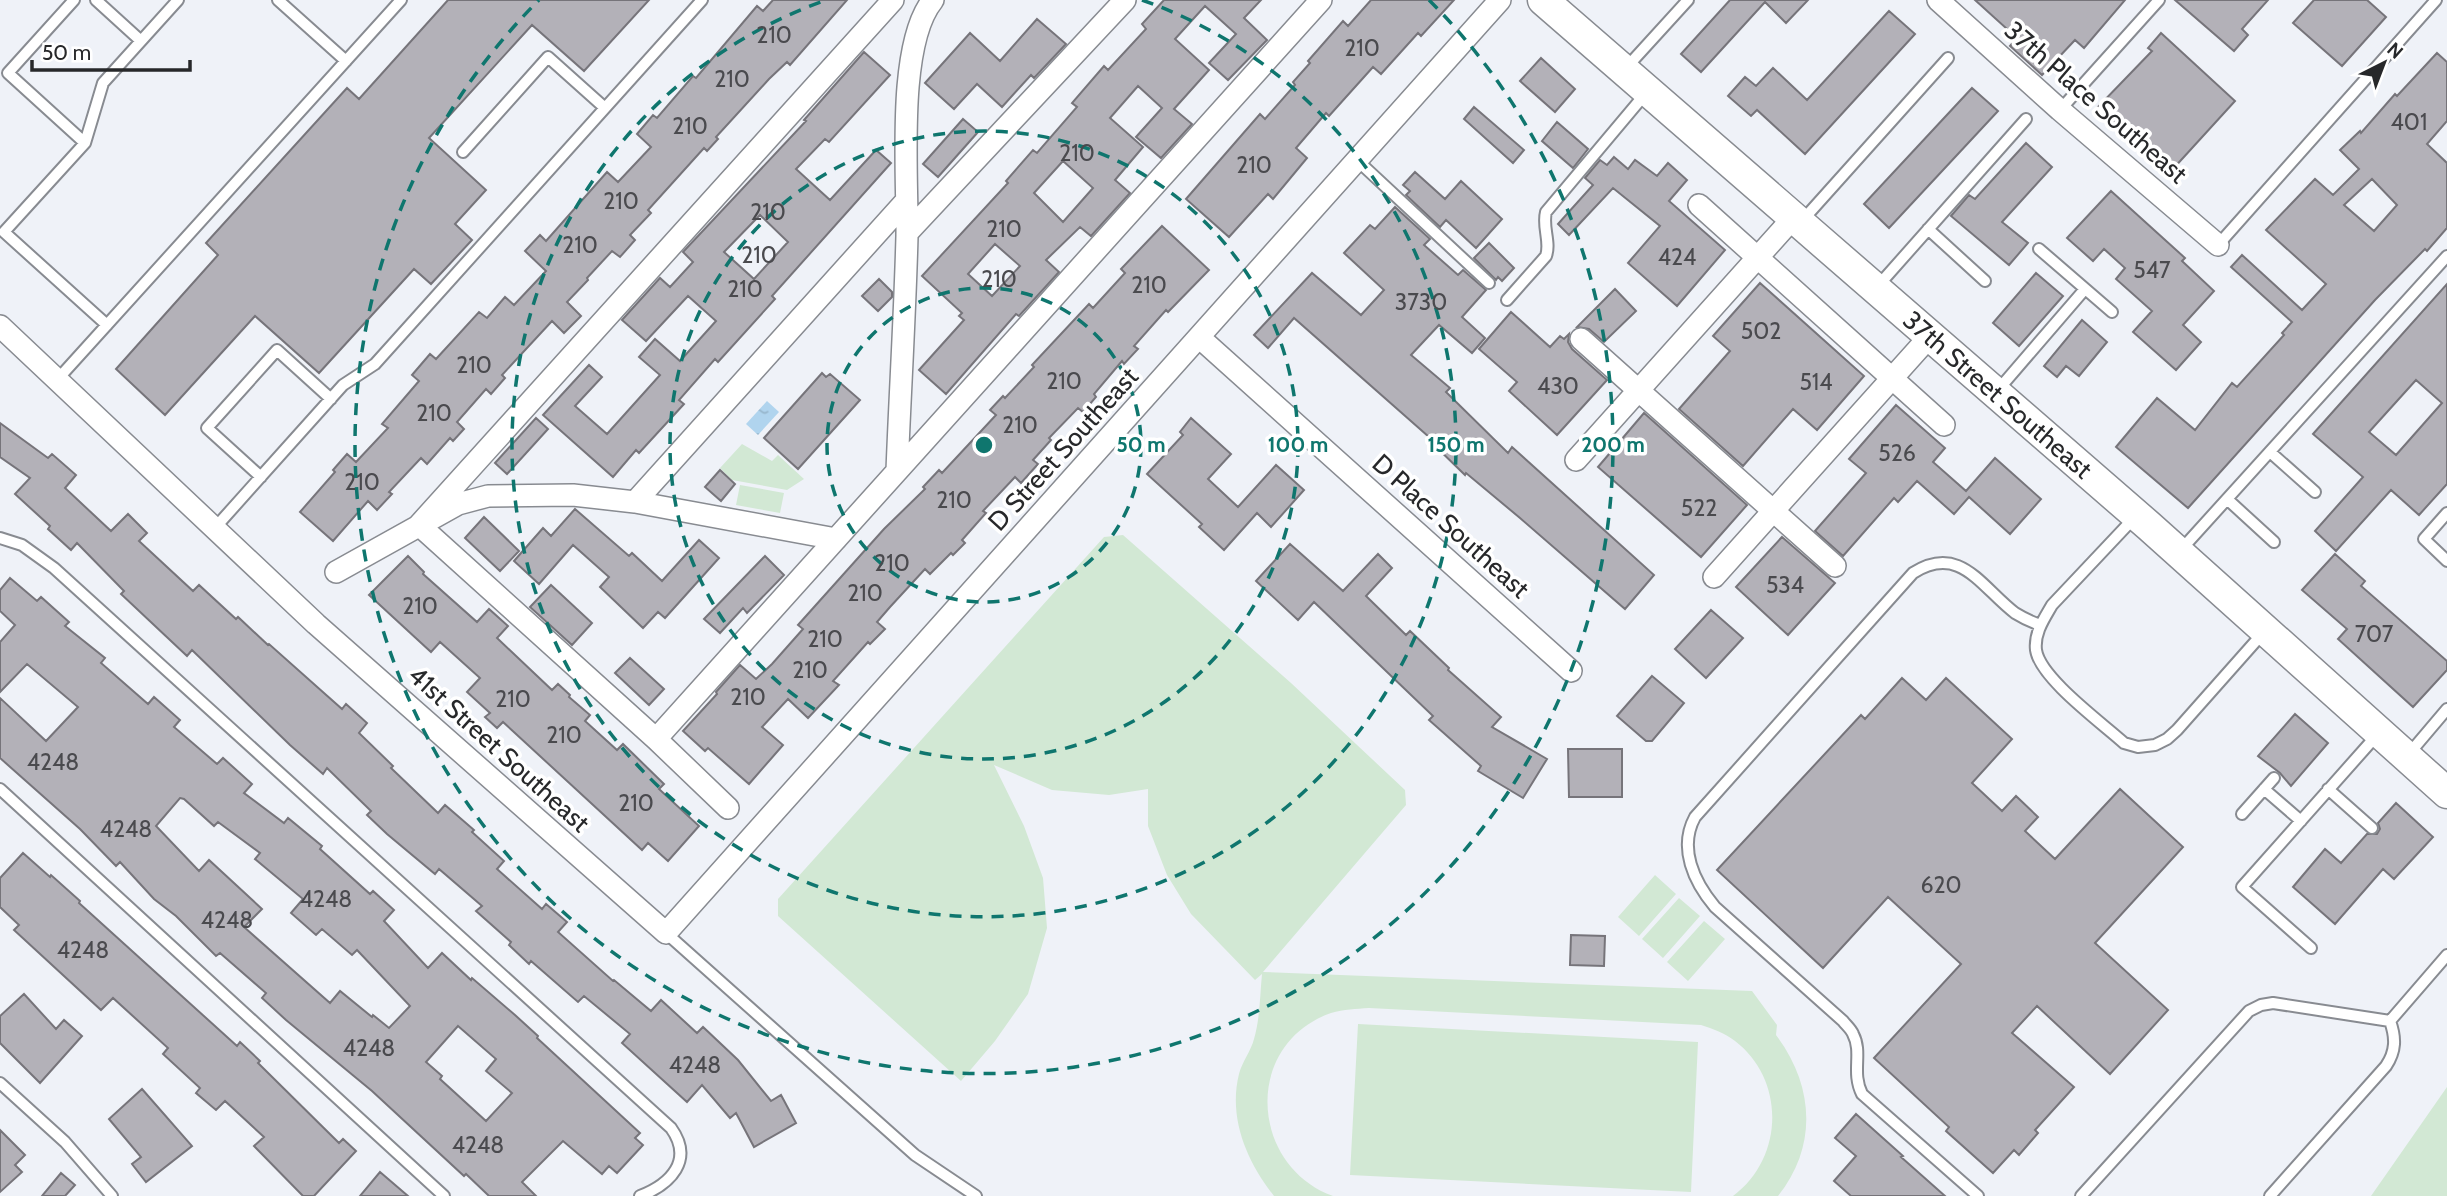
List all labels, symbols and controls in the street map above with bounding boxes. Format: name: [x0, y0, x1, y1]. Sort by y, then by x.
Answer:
street label: 37th Place Southeast: [1998, 14, 2194, 190]
house number: 210: [756, 21, 792, 49]
scale bar: [32, 28, 189, 72]
north arrow: [2349, 28, 2419, 98]
house number: 210: [1344, 34, 1380, 62]
text: N: [2382, 38, 2408, 64]
text: 50 m: [42, 40, 91, 65]
house number: 210: [714, 65, 750, 93]
house number: 401: [2391, 108, 2427, 136]
house number: 210: [672, 112, 708, 140]
house number: 210: [1059, 139, 1095, 167]
house number: 210: [1236, 151, 1272, 179]
house number: 210: [603, 187, 639, 215]
house number: 210: [750, 198, 786, 226]
house number: 210: [986, 215, 1022, 243]
house number: 210: [562, 231, 598, 259]
house number: 210: [741, 241, 777, 269]
house number: 424: [1658, 243, 1696, 271]
house number: 547: [2133, 256, 2171, 284]
house number: 210: [981, 265, 1017, 293]
house number: 210: [1131, 271, 1167, 299]
house number: 210: [727, 275, 763, 303]
house number: 3730: [1395, 288, 1447, 316]
street label: 37th Street Southeast: [1897, 304, 2099, 485]
house number: 502: [1741, 317, 1781, 345]
house number: 210: [456, 351, 492, 379]
street label: D Street Southeast: [981, 361, 1145, 537]
house number: 210: [1046, 367, 1082, 395]
house number: 514: [1799, 368, 1833, 396]
house number: 430: [1537, 372, 1579, 400]
house number: 210: [416, 399, 452, 427]
house number: 210: [1002, 411, 1038, 439]
text: 50 m: [1116, 432, 1166, 457]
text: 100 m: [1268, 432, 1328, 457]
text: 150 m: [1428, 432, 1484, 457]
text: 200 m: [1581, 432, 1645, 457]
centre of rings: [972, 433, 996, 457]
house number: 526: [1878, 439, 1916, 467]
street label: D Place Southeast: [1366, 447, 1536, 605]
house number: 210: [344, 468, 380, 496]
house number: 210: [936, 486, 972, 514]
house number: 522: [1681, 494, 1717, 522]
house number: 210: [874, 549, 910, 577]
house number: 534: [1766, 571, 1804, 599]
house number: 210: [847, 579, 883, 607]
house number: 210: [402, 592, 438, 620]
house number: 707: [2355, 620, 2394, 648]
house number: 210: [807, 625, 843, 653]
house number: 210: [792, 656, 828, 684]
street label: 41st Street Southeast: [402, 659, 596, 839]
house number: 210: [730, 683, 766, 711]
house number: 210: [495, 685, 531, 713]
house number: 210: [546, 721, 582, 749]
house number: 4248: [27, 748, 79, 776]
house number: 210: [618, 789, 654, 817]
house number: 4248: [100, 815, 152, 843]
house number: 620: [1920, 871, 1962, 899]
house number: 4248: [300, 885, 352, 913]
house number: 4248: [201, 906, 253, 934]
house number: 4248: [57, 936, 109, 964]
house number: 4248: [343, 1034, 395, 1062]
house number: 4248: [669, 1051, 721, 1079]
house number: 4248: [452, 1131, 504, 1159]

